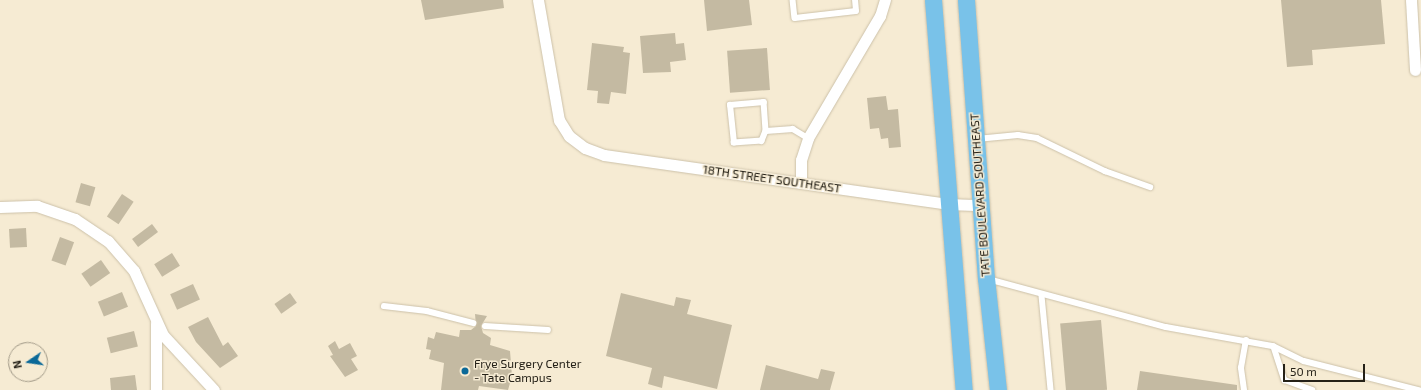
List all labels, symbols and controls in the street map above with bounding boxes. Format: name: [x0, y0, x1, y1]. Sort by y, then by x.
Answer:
street label: TATE BOULEVARD SOUTHEAST: [967, 113, 993, 277]
street label: 18TH STREET SOUTHEAST: [702, 162, 842, 196]
north arrow: [8, 342, 48, 382]
scale bar: [1285, 356, 1367, 382]
place label: Frye Surgery Center - Tate Campus: [474, 357, 582, 385]
text: N: [10, 359, 24, 370]
text: 50 m: [1290, 364, 1317, 378]
marker: Frye Surgery Center - Tate Campus: [459, 365, 471, 377]

